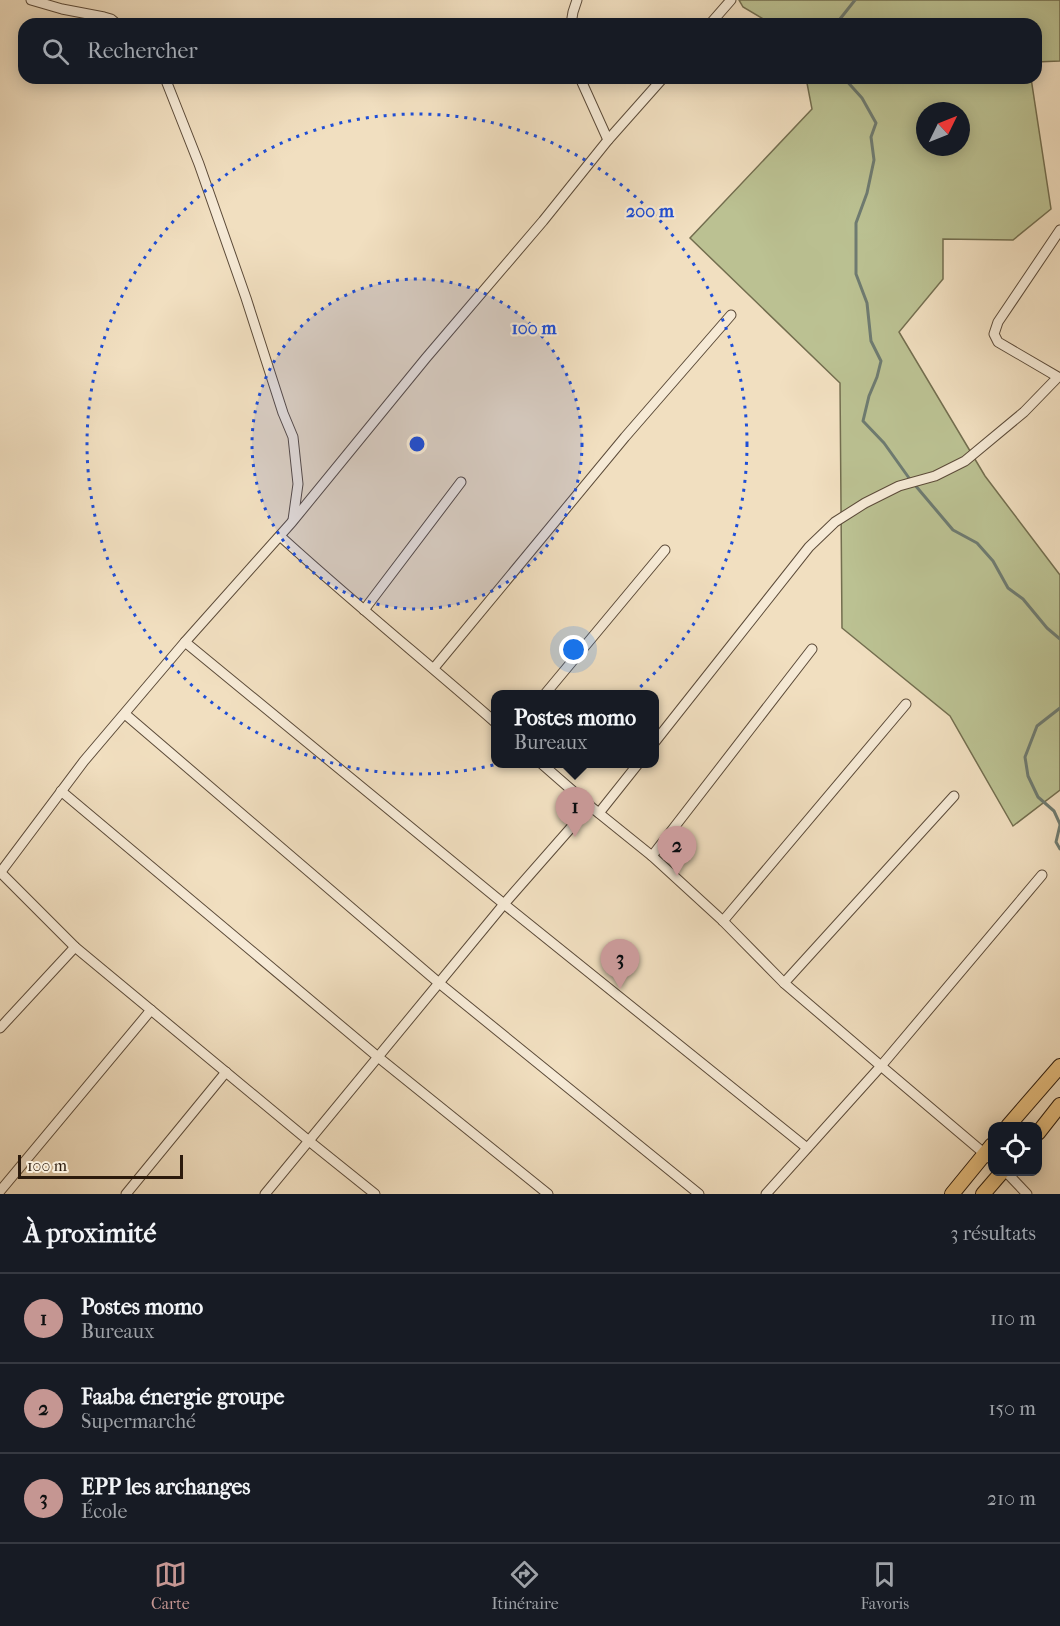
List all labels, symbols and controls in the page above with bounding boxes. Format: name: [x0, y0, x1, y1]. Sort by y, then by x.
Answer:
search box: [18, 18, 1042, 84]
icon: search: [39, 35, 72, 68]
text: Rechercher: [87, 38, 198, 64]
north arrow: [916, 102, 970, 156]
text: 200 m: [626, 201, 675, 222]
text: 100 m: [511, 318, 558, 339]
centre of rings: [407, 434, 427, 454]
your location: [559, 635, 588, 664]
popup: [491, 690, 659, 768]
text: Postes momo: [514, 705, 636, 731]
text: Bureaux: [514, 731, 587, 754]
pin: 1: [556, 788, 594, 837]
pin: 2: [658, 826, 696, 876]
pin: 3: [600, 940, 640, 989]
map controls: [988, 1122, 1042, 1176]
button: locate: [988, 1122, 1042, 1176]
scale bar: [18, 1152, 183, 1180]
text: 100 m: [27, 1156, 67, 1175]
text: À proximité: [24, 1218, 156, 1249]
text: 3 résultats: [950, 1222, 1036, 1245]
text: Postes momo: [81, 1294, 203, 1320]
text: 1: [40, 1307, 47, 1330]
text: 110 m: [990, 1307, 1036, 1330]
text: Bureaux: [81, 1320, 155, 1343]
text: Faaba énergie groupe: [81, 1384, 284, 1410]
text: 2: [38, 1397, 49, 1420]
text: 150 m: [988, 1397, 1036, 1420]
text: Supermarché: [81, 1410, 196, 1433]
text: EPP les archanges: [81, 1474, 250, 1500]
text: 3: [39, 1487, 48, 1510]
text: 210 m: [987, 1487, 1036, 1510]
text: École: [81, 1500, 127, 1523]
tab: Carte: [151, 1558, 190, 1613]
tab: Itinéraire: [491, 1558, 559, 1613]
tab: Favoris: [860, 1558, 909, 1613]

